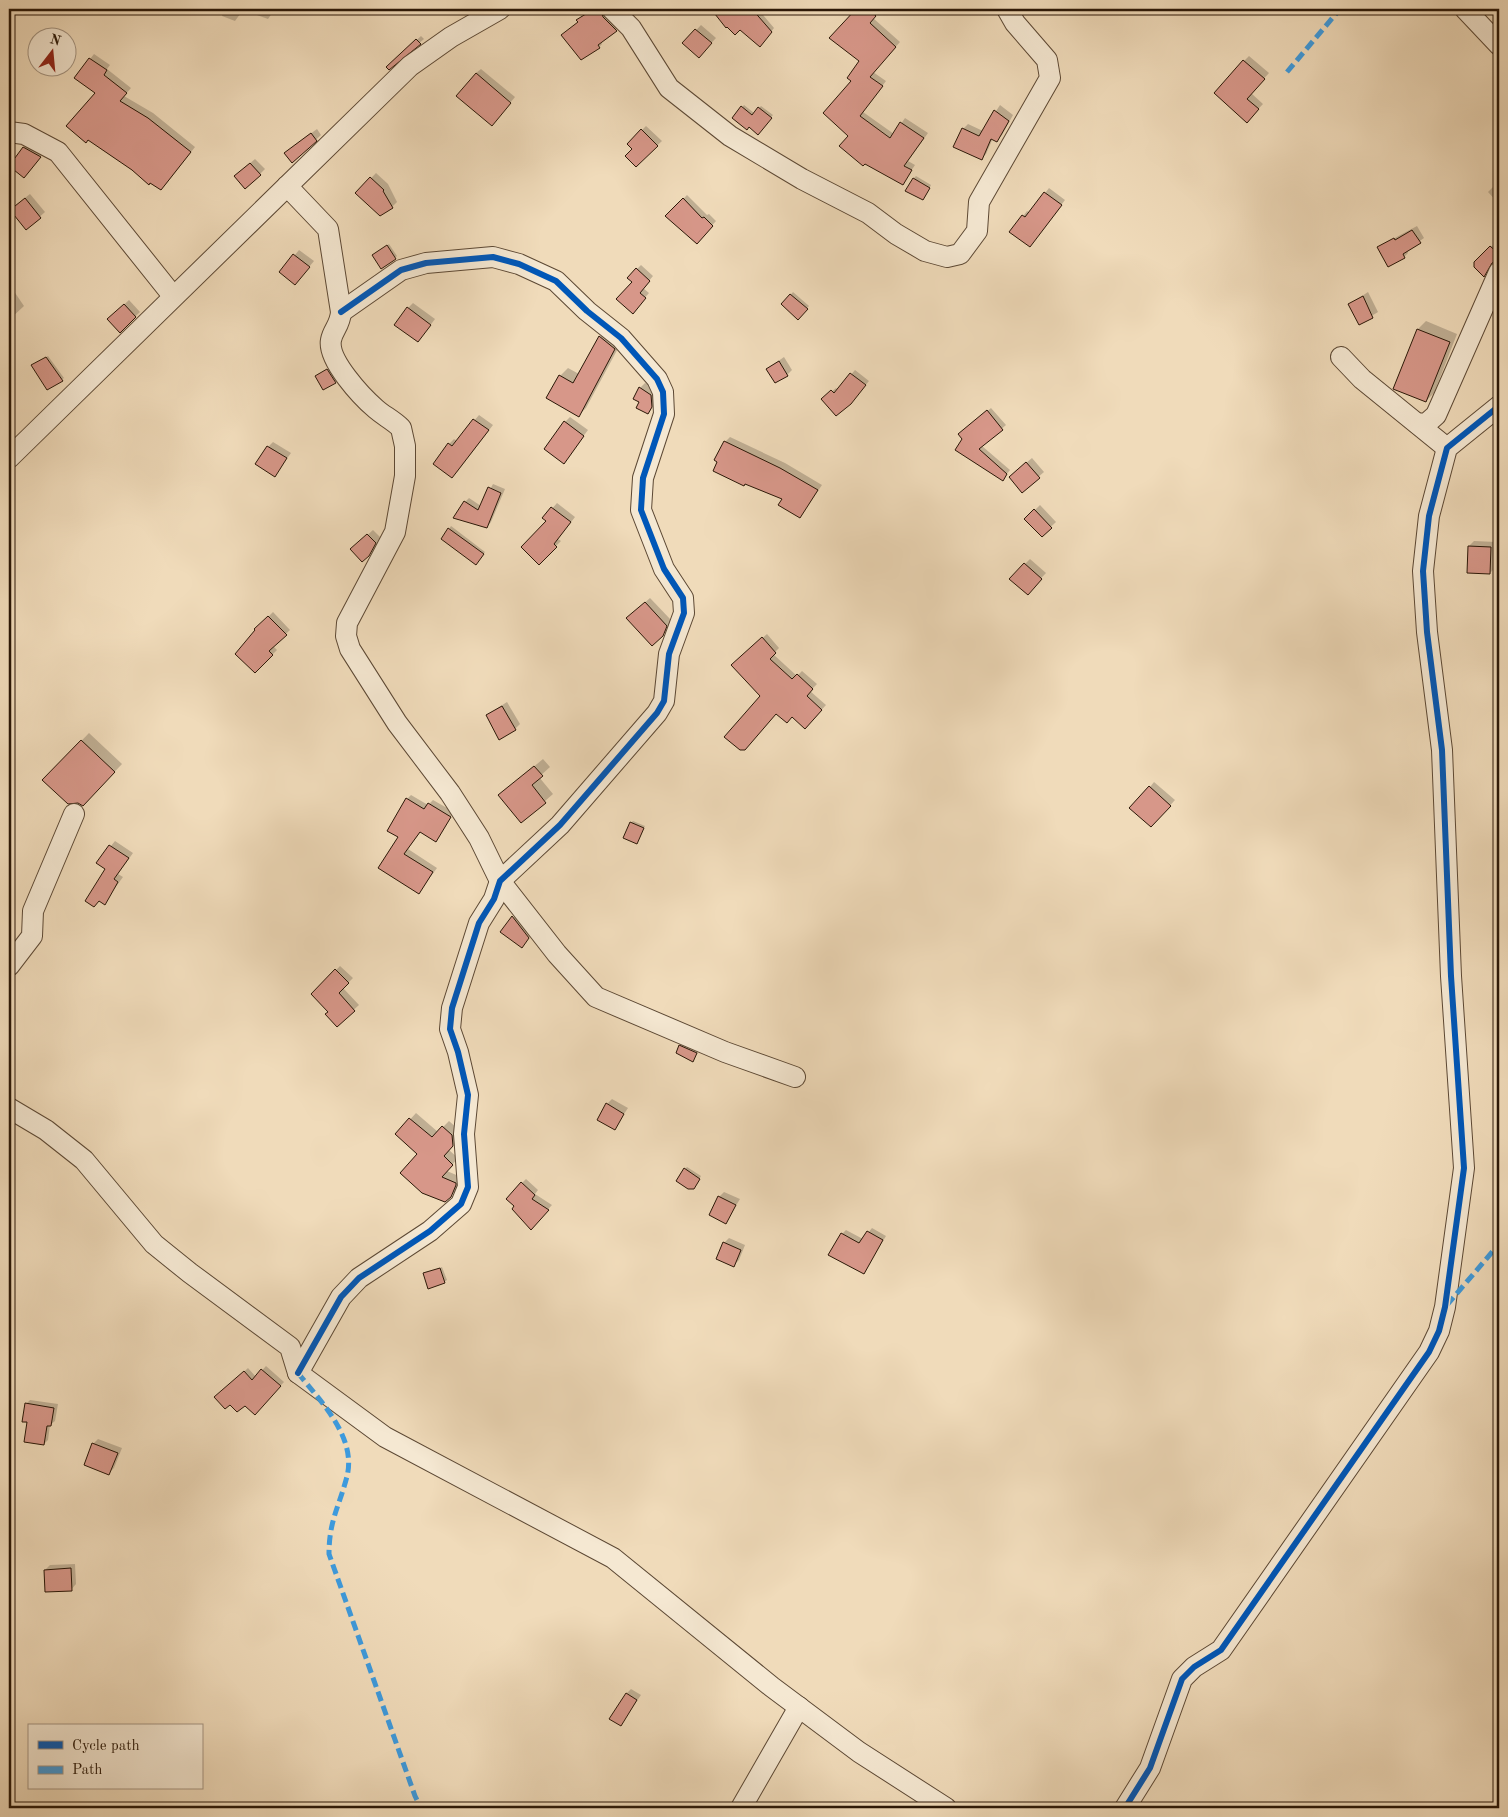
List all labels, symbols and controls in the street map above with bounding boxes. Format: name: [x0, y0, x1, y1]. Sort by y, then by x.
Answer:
north arrow: [28, 28, 78, 78]
text: N: [48, 32, 63, 49]
legend: [28, 1724, 202, 1790]
text: Cycle path: [72, 1739, 140, 1754]
text: Path: [72, 1763, 102, 1778]

